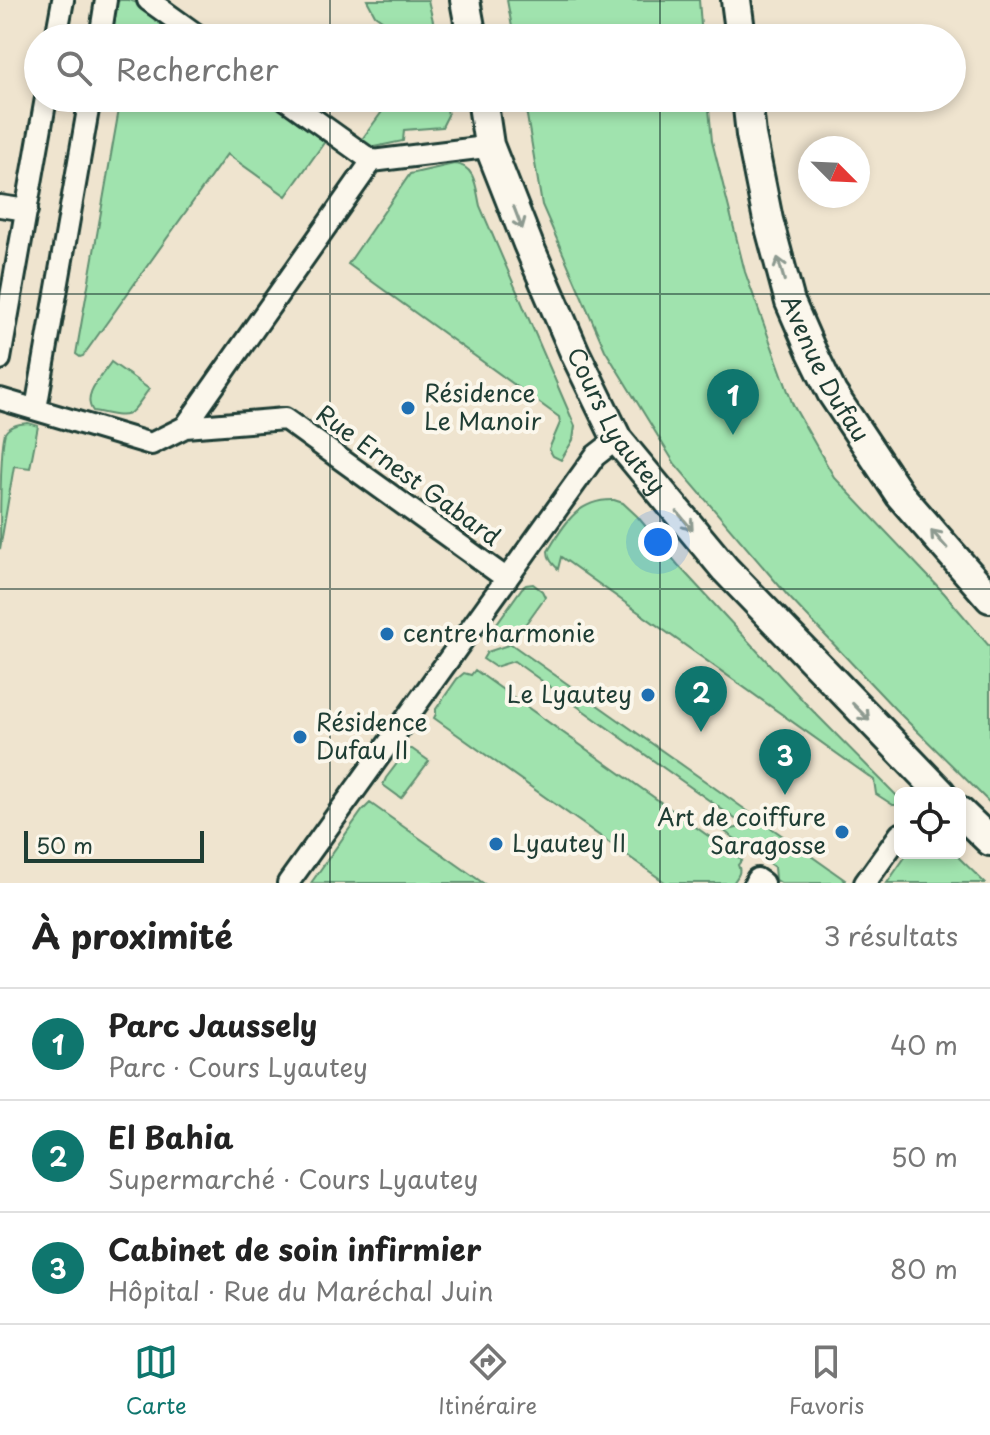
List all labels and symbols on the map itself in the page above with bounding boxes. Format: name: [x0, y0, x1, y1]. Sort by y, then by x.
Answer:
north arrow: [798, 136, 870, 208]
one-way arrow: [512, 205, 526, 230]
one-way arrow: [773, 257, 788, 282]
street label: Avenue Dufau: [773, 289, 880, 448]
street label: Cours Lyautey: [559, 341, 675, 501]
pin: 1: [707, 369, 759, 435]
place label: Résidence Le Manoir: [424, 374, 541, 438]
street label: Rue Ernest Gabard: [310, 395, 509, 554]
marker: Résidence Le Manoir: [399, 399, 417, 417]
one-way arrow: [675, 510, 693, 531]
your location: [638, 522, 678, 562]
one-way arrow: [930, 530, 948, 550]
place label: centre harmonie: [403, 614, 595, 650]
marker: centre harmonie: [378, 625, 396, 643]
pin: 2: [675, 666, 727, 732]
place label: Le Lyautey: [507, 675, 632, 711]
marker: Le Lyautey: [639, 686, 657, 704]
one-way arrow: [851, 701, 870, 721]
place label: Résidence Dufau II: [316, 703, 428, 767]
marker: Résidence Dufau II: [291, 728, 309, 746]
pin: 3: [759, 729, 811, 795]
place label: Art de coiffure Saragosse: [657, 798, 826, 862]
marker: Art de coiffure Saragosse: [833, 823, 851, 841]
place label: Lyautey II: [512, 824, 626, 860]
scale bar: [24, 827, 204, 863]
marker: Lyautey II: [487, 835, 505, 853]

